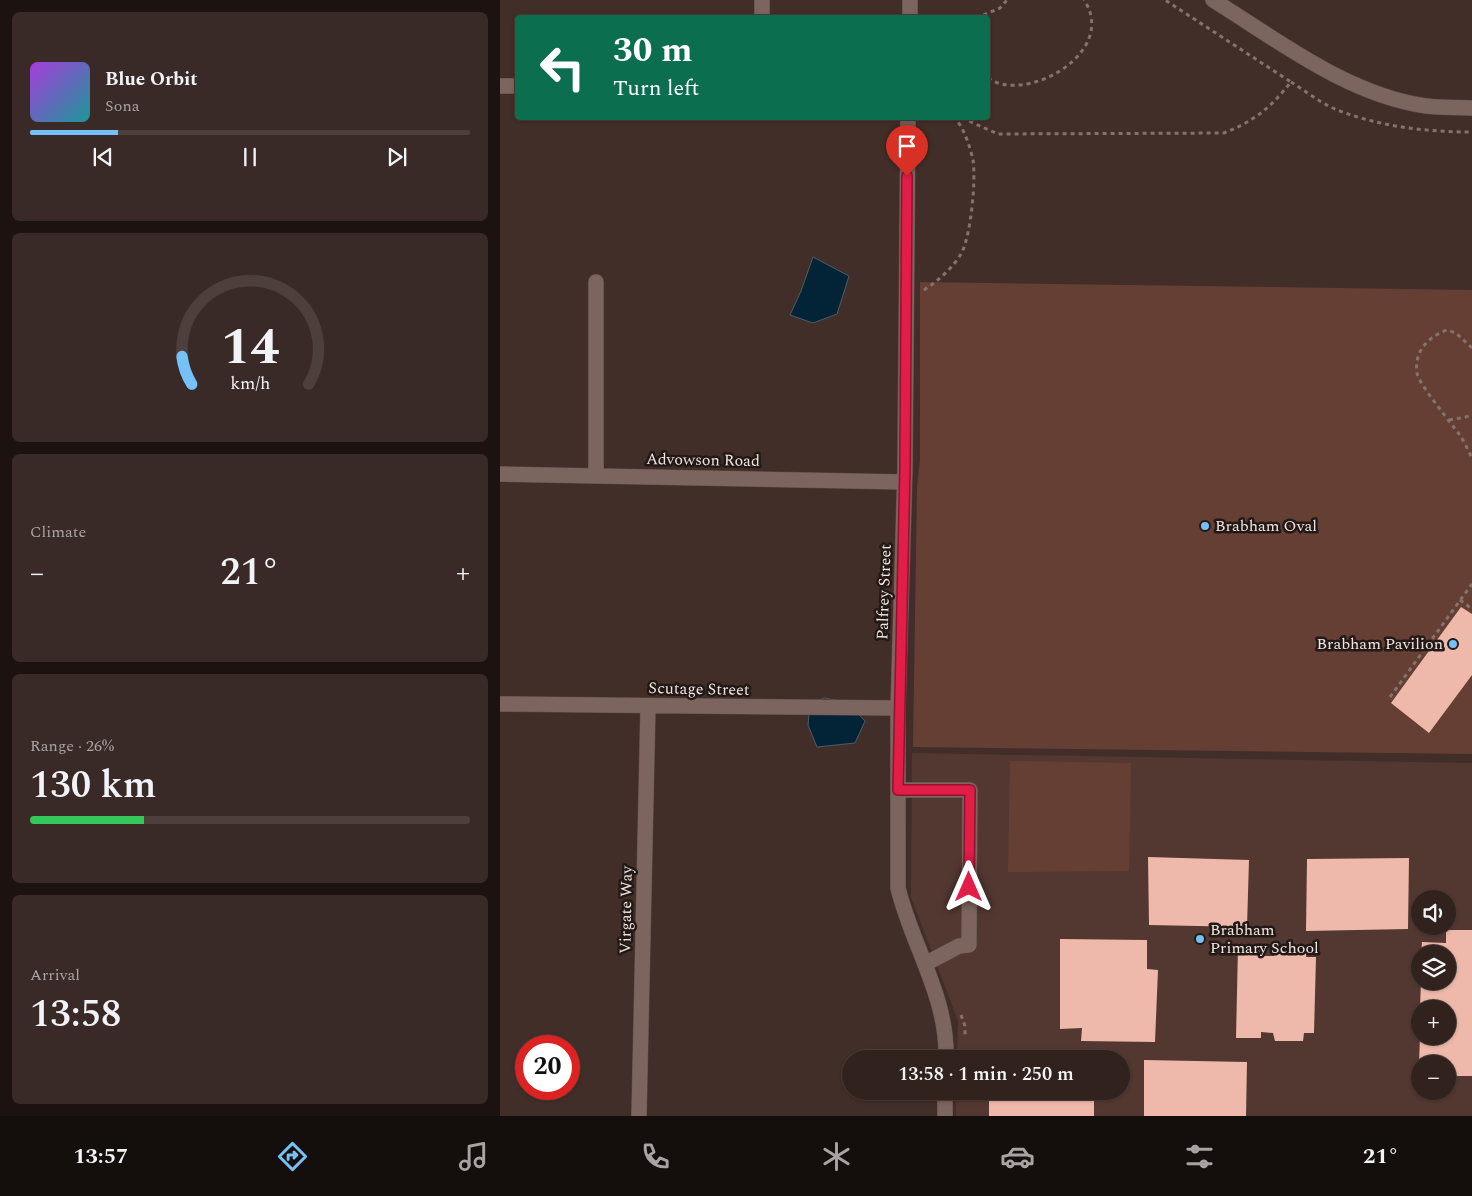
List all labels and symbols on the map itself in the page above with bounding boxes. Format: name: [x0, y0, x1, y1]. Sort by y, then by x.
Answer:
pin: [886, 125, 928, 176]
street label: Advowson Road: [646, 447, 760, 473]
place label: Brabham Oval: [1215, 514, 1317, 538]
marker: Brabham Oval: [1199, 520, 1211, 532]
street label: Palfrey Street: [870, 543, 898, 640]
place label: Brabham Pavilion: [1316, 632, 1443, 656]
marker: Brabham Pavilion: [1447, 638, 1459, 650]
street label: Scutage Street: [648, 676, 750, 702]
position arrow: [942, 860, 994, 912]
street label: Virgate Way: [613, 865, 639, 954]
place label: Brabham Primary School: [1210, 918, 1319, 960]
marker: Brabham Primary School: [1194, 933, 1206, 945]
speed limit sign: 20: [515, 1035, 580, 1100]

